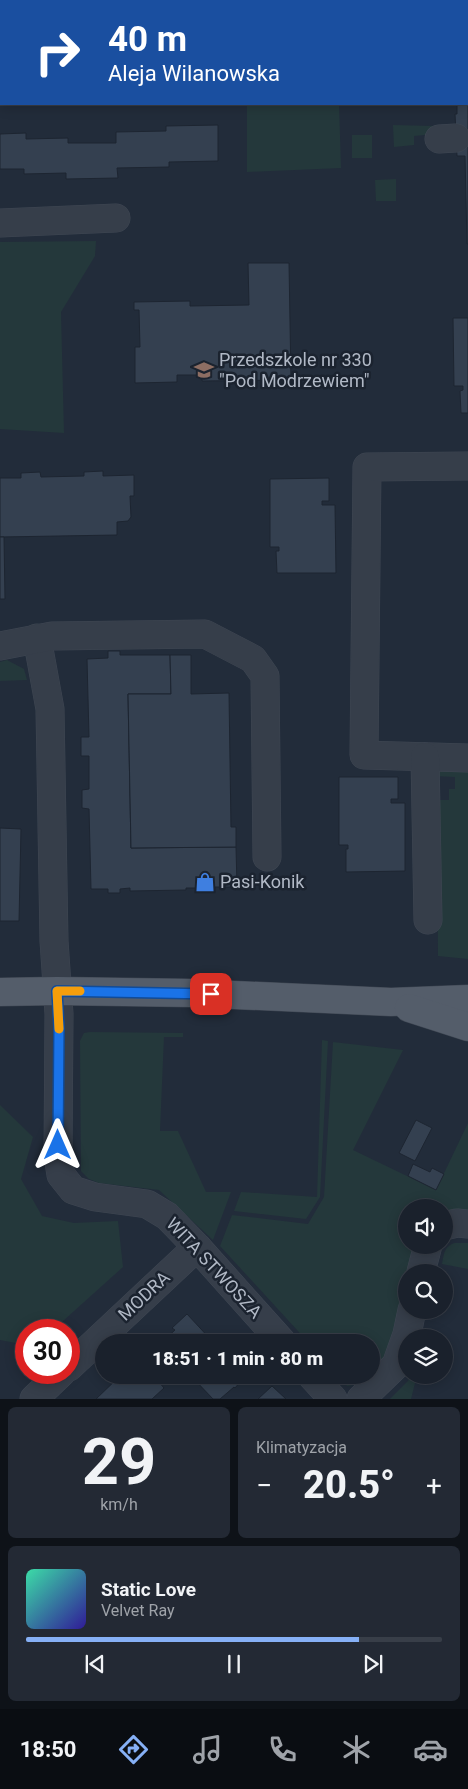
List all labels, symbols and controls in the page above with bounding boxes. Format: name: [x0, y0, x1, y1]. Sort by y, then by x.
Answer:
text: 40 m: [108, 19, 187, 60]
icon: right: [25, 20, 90, 85]
text: Aleja Wilanowska: [108, 61, 280, 86]
place label: Przedszkole nr 330 "Pod Modrzewiem": [219, 349, 372, 391]
school or university icon: Przedszkole nr 330 "Pod Modrzewiem": [193, 359, 215, 381]
shop icon: Pasi-Konik: [194, 871, 216, 893]
place label: Pasi-Konik: [220, 871, 305, 892]
pin: [190, 973, 232, 1015]
icon: arrive: [197, 980, 225, 1008]
position arrow: [31, 1118, 83, 1170]
map controls: [398, 1199, 453, 1384]
button: sound: [398, 1199, 453, 1254]
street label: WITA STWOSZA: [162, 1213, 267, 1323]
button: search: [398, 1264, 453, 1319]
street label: MODRA: [114, 1266, 174, 1325]
speed limit sign: 30: [15, 1319, 80, 1384]
button: layers: [398, 1329, 453, 1384]
text: 18:51 · 1 min · 80 m: [152, 1347, 323, 1370]
text: 29: [82, 1424, 156, 1500]
text: Klimatyzacja: [256, 1438, 347, 1457]
text: 20.5°: [303, 1463, 395, 1507]
text: −: [256, 1469, 272, 1502]
text: +: [426, 1469, 442, 1502]
text: km/h: [100, 1495, 138, 1514]
text: Static Love: [101, 1578, 196, 1601]
text: Velvet Ray: [101, 1601, 175, 1620]
icon: previous: [81, 1650, 109, 1678]
icon: pause: [220, 1650, 248, 1678]
icon: next: [359, 1650, 387, 1678]
icon: directions: [116, 1732, 151, 1767]
icon: music: [190, 1732, 225, 1767]
icon: phone: [265, 1732, 300, 1767]
icon: climate: [339, 1732, 374, 1767]
icon: car: [413, 1732, 448, 1767]
text: 18:50: [20, 1737, 76, 1762]

